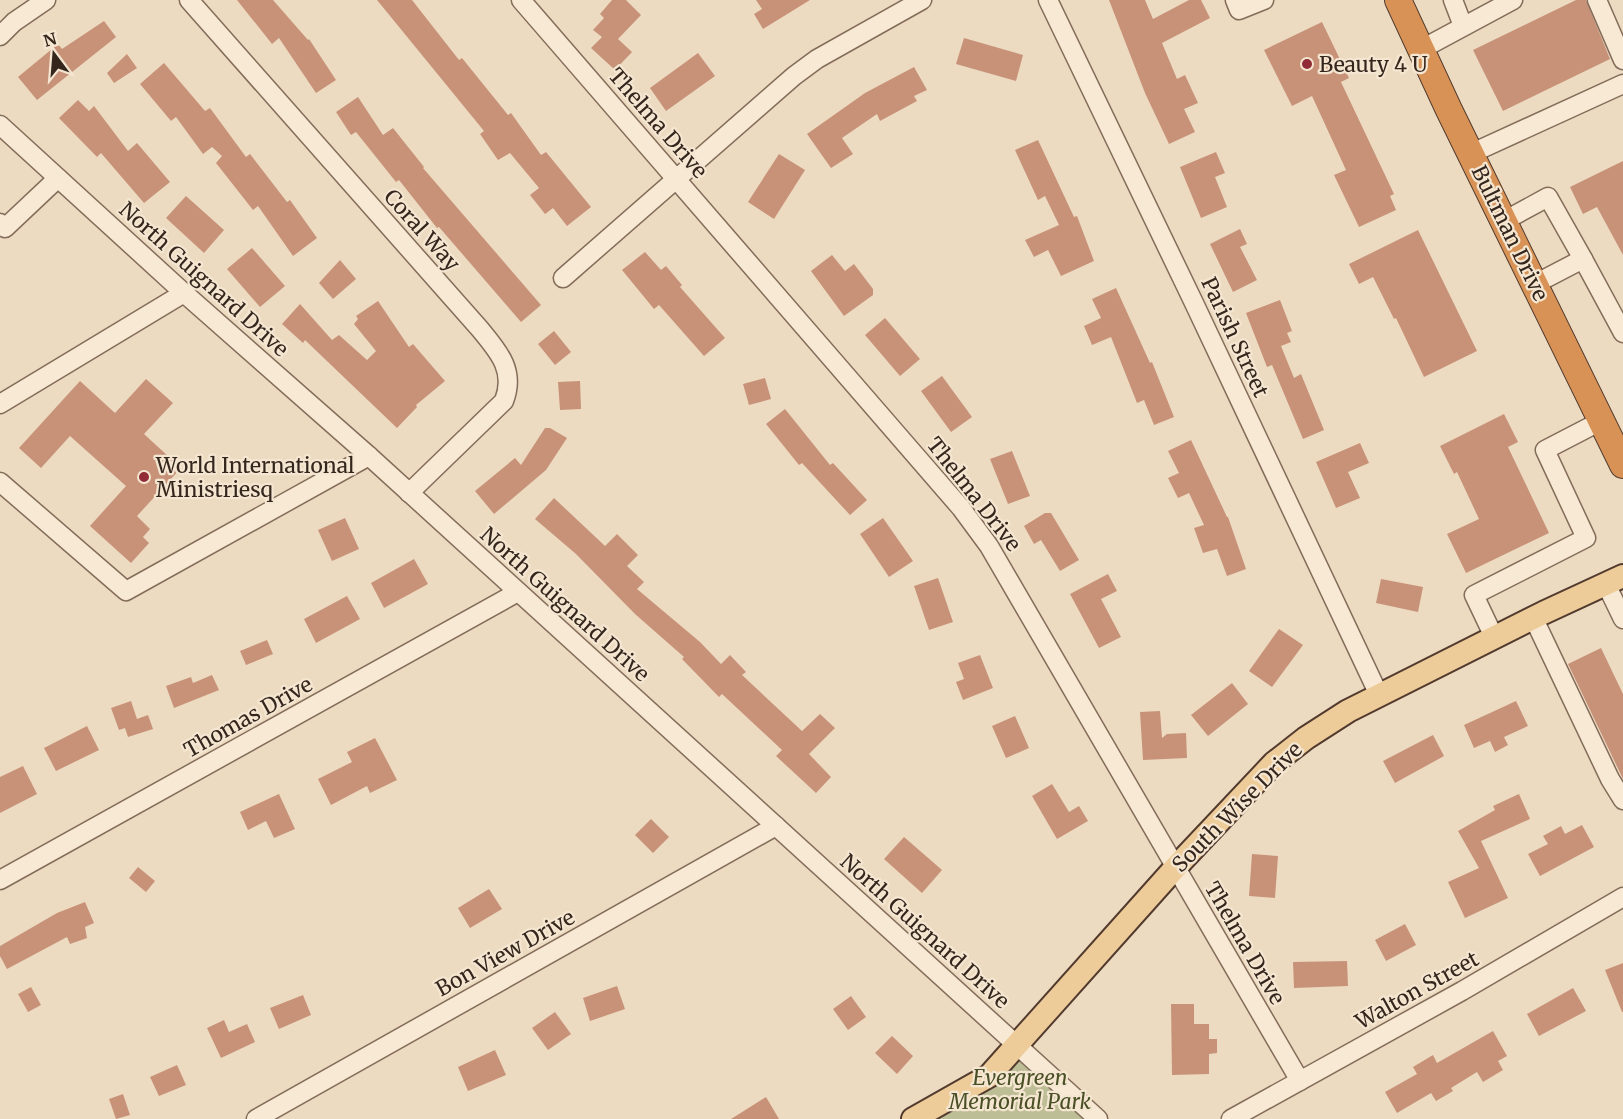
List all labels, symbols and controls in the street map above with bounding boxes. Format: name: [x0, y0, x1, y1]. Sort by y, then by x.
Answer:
north arrow: [24, 24, 84, 84]
text: N: [41, 28, 59, 51]
place label: Beauty 4 U: [1319, 51, 1428, 78]
marker: Beauty 4 U: [1300, 57, 1314, 71]
street label: Thelma Drive: [603, 62, 713, 184]
street label: Bultman Drive: [1466, 161, 1554, 305]
street label: Coral Way: [378, 183, 466, 277]
street label: North Guignard Drive: [114, 196, 294, 362]
street label: Parish Street: [1195, 273, 1275, 401]
street label: Thelma Drive: [921, 431, 1027, 557]
place label: World International Ministriesq: [155, 452, 355, 503]
marker: World International Ministriesq: [137, 470, 151, 484]
street label: North Guignard Drive: [475, 521, 655, 687]
street label: Thomas Drive: [179, 671, 317, 763]
street label: South Wise Drive: [1166, 736, 1308, 878]
street label: North Guignard Drive: [835, 848, 1015, 1014]
street label: Thelma Drive: [1199, 877, 1291, 1009]
street label: Bon View Drive: [431, 904, 579, 1002]
street label: Walton Street: [1350, 945, 1483, 1035]
park label: Evergreen Memorial Park: [948, 1064, 1092, 1115]

